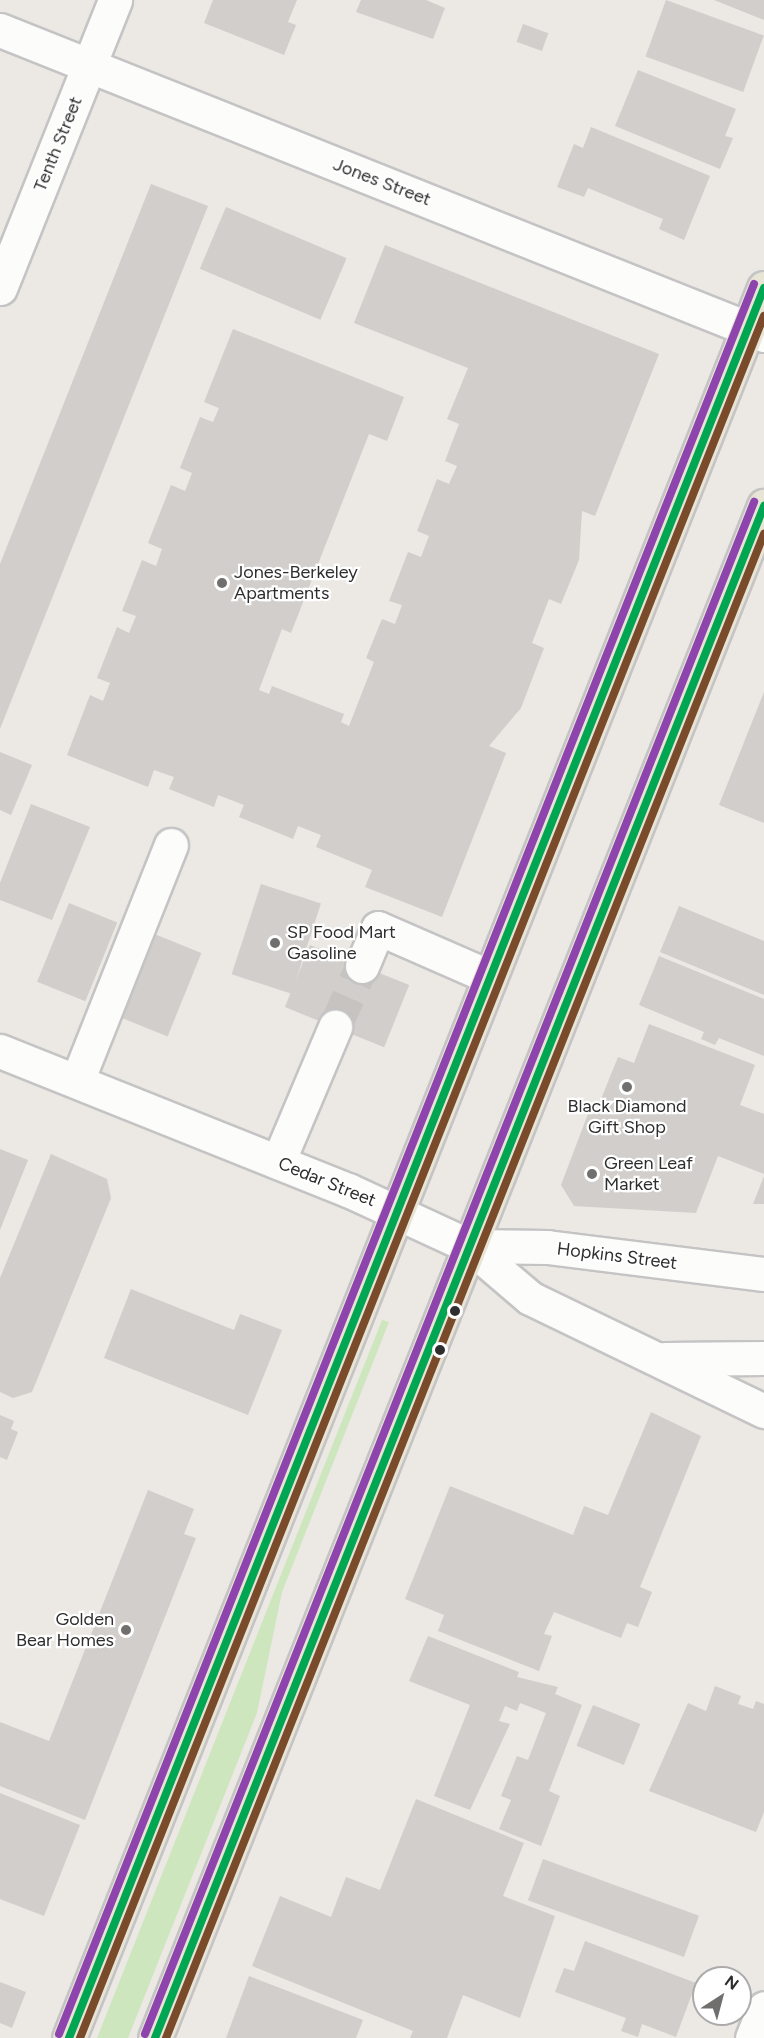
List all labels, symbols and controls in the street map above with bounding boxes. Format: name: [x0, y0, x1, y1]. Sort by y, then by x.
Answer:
street label: Tenth Street: [29, 93, 87, 195]
street label: Jones Street: [330, 153, 434, 211]
place label: Jones-Berkeley Apartments: [234, 562, 358, 604]
marker: Jones-Berkeley Apartments: [215, 576, 229, 590]
place label: SP Food Mart Gasoline: [287, 922, 396, 964]
marker: SP Food Mart Gasoline: [268, 936, 282, 950]
marker: Black Diamond Gift Shop: [620, 1080, 634, 1094]
place label: Black Diamond Gift Shop: [567, 1096, 687, 1138]
street label: Cedar Street: [275, 1153, 379, 1211]
place label: Green Leaf Market: [604, 1153, 693, 1196]
marker: Green Leaf Market: [585, 1167, 599, 1181]
street label: Hopkins Street: [556, 1238, 678, 1274]
unlabelled marker: [449, 1305, 461, 1317]
unlabelled marker: [434, 1344, 446, 1356]
place label: Golden Bear Homes: [16, 1609, 114, 1652]
marker: Golden Bear Homes: [119, 1623, 133, 1637]
north arrow: [692, 1966, 752, 2026]
text: N: [721, 1971, 742, 1994]

